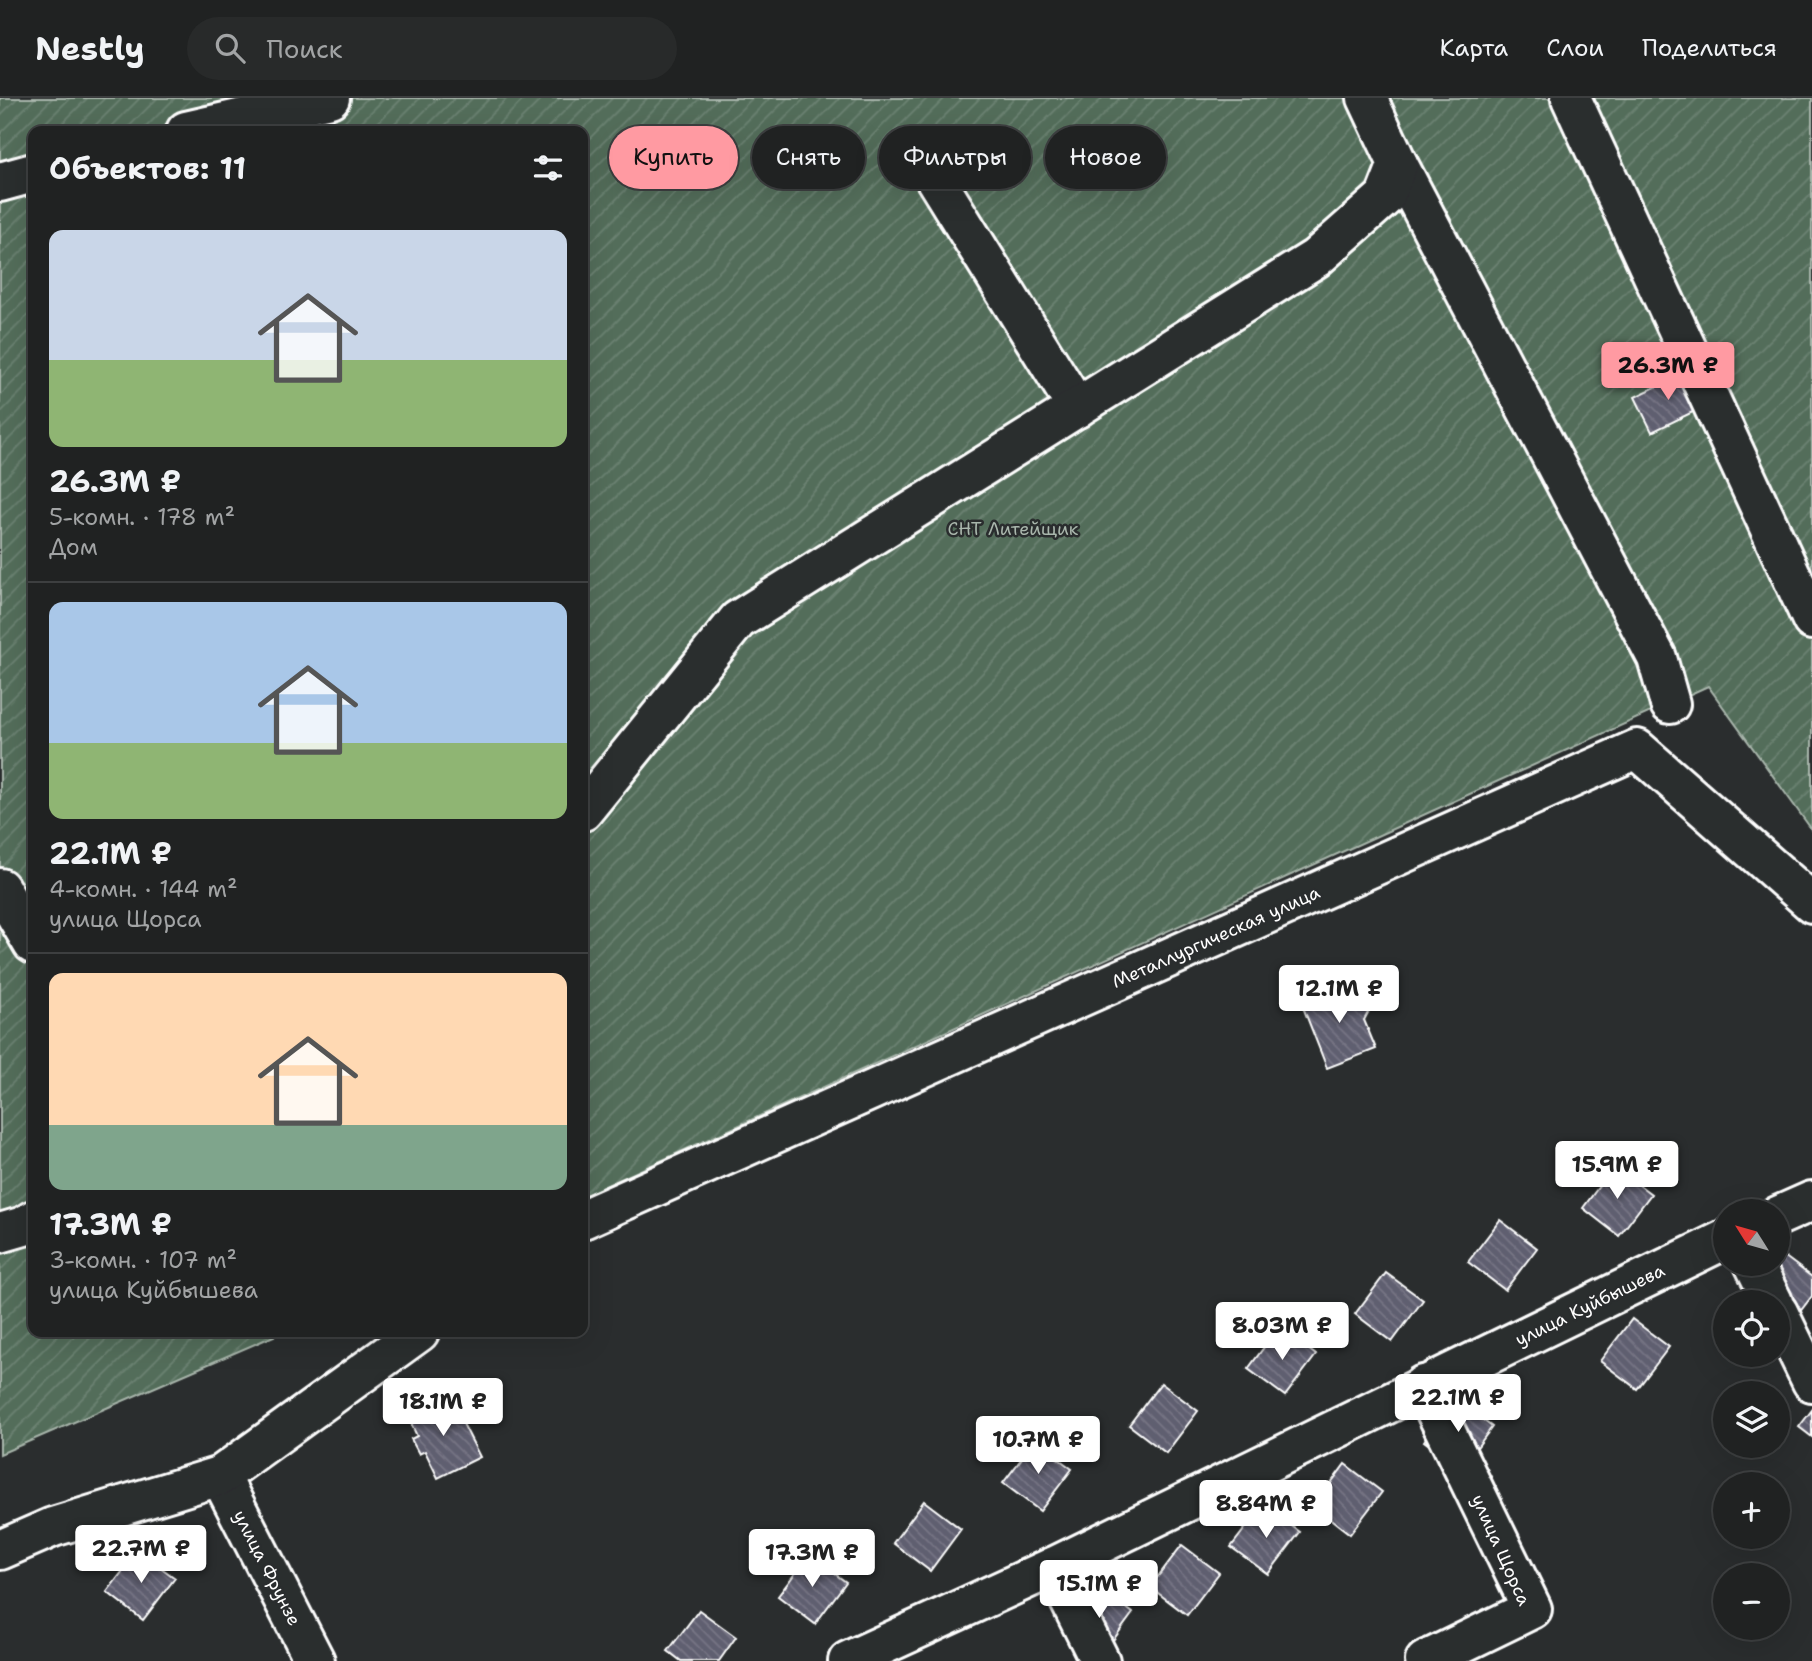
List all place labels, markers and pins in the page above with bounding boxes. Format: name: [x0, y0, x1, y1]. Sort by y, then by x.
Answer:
pin: 26.3M ₽: [1603, 342, 1733, 402]
pin: 12.1M ₽: [1274, 965, 1404, 1025]
pin: 15.9M ₽: [1552, 1142, 1682, 1201]
pin: 8.03M ₽: [1217, 1302, 1347, 1362]
pin: 22.1M ₽: [1393, 1374, 1523, 1434]
pin: 18.1M ₽: [378, 1378, 508, 1438]
pin: 10.7M ₽: [973, 1416, 1103, 1476]
pin: 8.84M ₽: [1201, 1480, 1331, 1540]
pin: 22.7M ₽: [76, 1526, 206, 1585]
pin: 17.3M ₽: [747, 1530, 877, 1589]
pin: 15.1M ₽: [1034, 1560, 1164, 1620]

